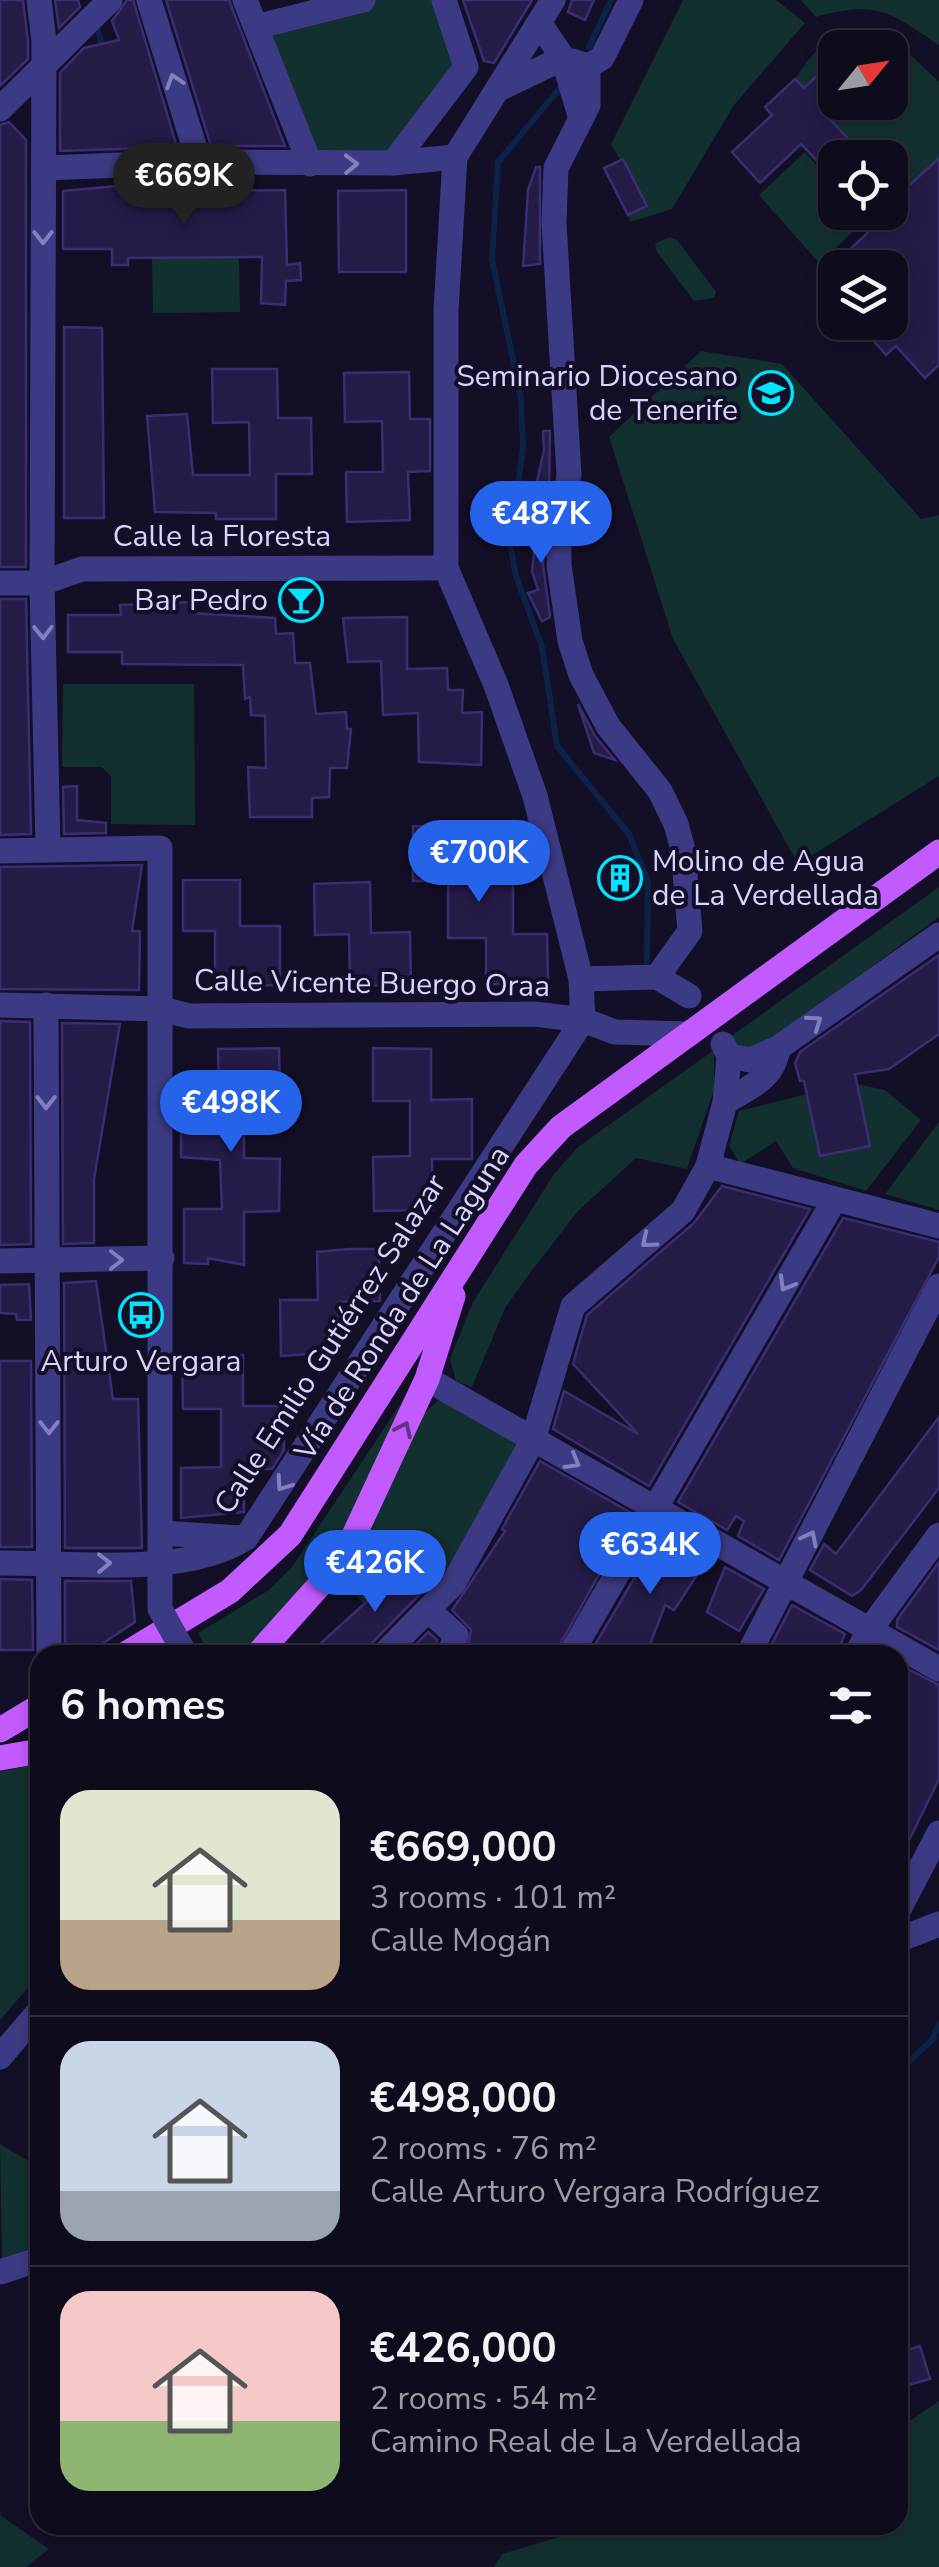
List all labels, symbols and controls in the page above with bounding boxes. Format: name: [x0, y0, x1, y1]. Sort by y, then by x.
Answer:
north arrow: [818, 30, 908, 120]
map controls: [818, 30, 908, 340]
one-way arrow: [165, 73, 186, 90]
button: locate: [818, 140, 908, 230]
pin: €669K: [114, 143, 254, 228]
one-way arrow: [343, 153, 359, 174]
text: €669K: [135, 154, 233, 197]
one-way arrow: [32, 230, 54, 246]
button: layers: [818, 250, 908, 340]
place label: Seminario Diocesano de Tenerife: [456, 356, 738, 431]
school or university icon: Seminario Diocesano de Tenerife: [748, 370, 794, 416]
pin: €487K: [471, 481, 611, 566]
text: €487K: [492, 492, 590, 535]
street label: Calle la Floresta: [113, 516, 331, 557]
bar icon: Bar Pedro: [278, 577, 324, 623]
place label: Bar Pedro: [134, 580, 268, 621]
one-way arrow: [33, 625, 54, 641]
pin: €700K: [409, 820, 549, 905]
text: €700K: [430, 831, 528, 874]
place label: Molino de Agua de La Verdellada: [652, 841, 879, 916]
building icon: Molino de Agua de La Verdellada: [597, 855, 643, 901]
street label: Calle Vicente Buergo Oraa: [194, 960, 550, 1007]
one-way arrow: [804, 1016, 823, 1034]
pin: €498K: [161, 1070, 301, 1155]
text: €498K: [182, 1081, 280, 1124]
one-way arrow: [35, 1096, 57, 1111]
street label: Vía de Ronda de La Laguna: [285, 1138, 520, 1469]
street label: Calle Emilio Gutiérrez Salazar: [205, 1166, 456, 1522]
one-way arrow: [641, 1229, 659, 1247]
one-way arrow: [108, 1249, 124, 1271]
one-way arrow: [779, 1273, 799, 1291]
bus stop icon: Arturo Vergara: [118, 1292, 164, 1338]
place label: Arturo Vergara: [40, 1341, 242, 1382]
one-way arrow: [38, 1420, 60, 1436]
one-way arrow: [392, 1421, 412, 1439]
one-way arrow: [562, 1450, 580, 1470]
one-way arrow: [277, 1473, 295, 1491]
pin: €634K: [580, 1512, 720, 1597]
text: €634K: [601, 1523, 699, 1566]
pin: €426K: [305, 1530, 445, 1615]
one-way arrow: [798, 1530, 817, 1548]
text: €426K: [326, 1541, 424, 1584]
one-way arrow: [97, 1552, 113, 1573]
text: 6 homes: [60, 1677, 225, 1734]
icon: filters: [823, 1678, 878, 1733]
text: €669,000: [370, 1819, 557, 1876]
icon: home: [140, 1830, 260, 1950]
text: 3 rooms · 101 m²: [370, 1876, 616, 1919]
text: Calle Mogán: [370, 1919, 551, 1962]
text: €498,000: [370, 2070, 557, 2127]
icon: home: [140, 2081, 260, 2201]
text: 2 rooms · 76 m²: [370, 2127, 597, 2170]
text: Calle Arturo Vergara Rodríguez: [370, 2170, 820, 2213]
text: €426,000: [370, 2320, 557, 2377]
icon: home: [140, 2331, 260, 2451]
text: 2 rooms · 54 m²: [370, 2377, 597, 2420]
text: Camino Real de La Verdellada: [370, 2420, 802, 2463]

